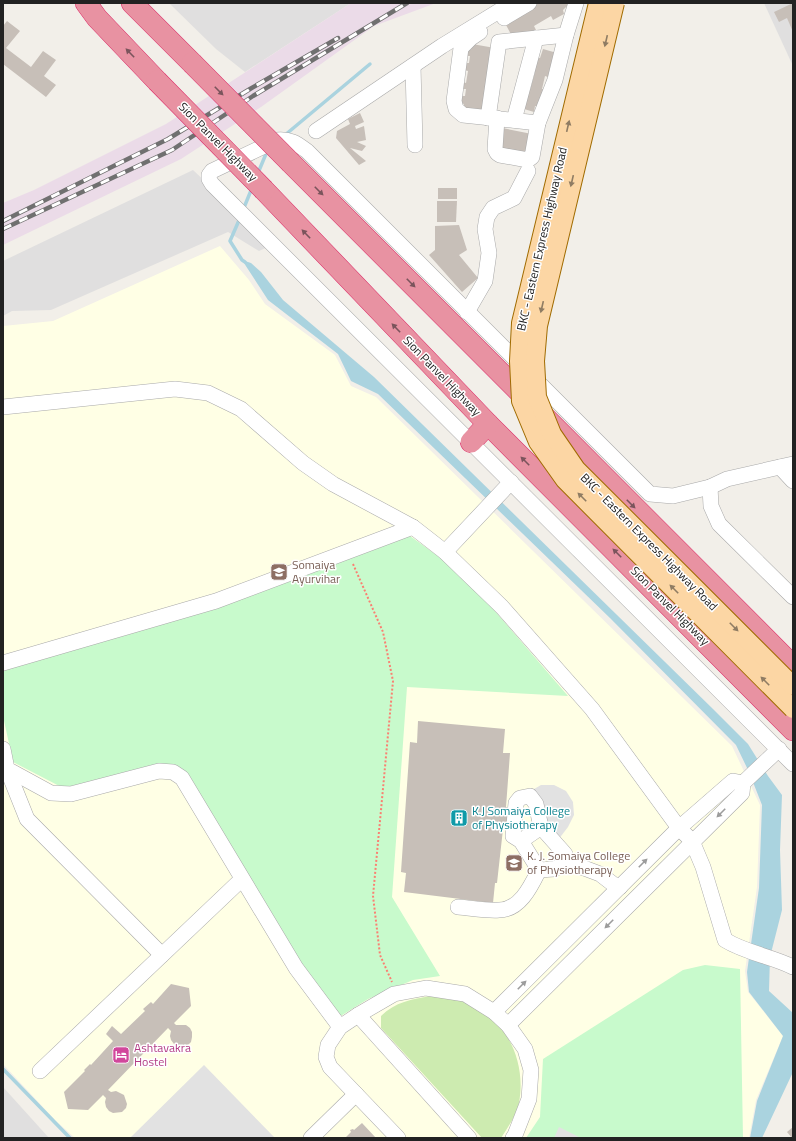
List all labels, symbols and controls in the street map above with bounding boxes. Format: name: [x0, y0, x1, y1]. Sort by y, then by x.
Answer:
one-way arrow: [602, 35, 608, 47]
one-way arrow: [126, 48, 135, 58]
one-way arrow: [214, 86, 224, 96]
street label: Sion Panvel Highway: [174, 98, 262, 186]
one-way arrow: [566, 120, 572, 132]
street label: BKC - Eastern Express Highway Road: [511, 145, 572, 333]
one-way arrow: [569, 175, 575, 187]
one-way arrow: [314, 186, 324, 196]
one-way arrow: [302, 229, 311, 238]
one-way arrow: [406, 278, 416, 288]
one-way arrow: [539, 301, 545, 314]
one-way arrow: [392, 323, 401, 332]
street label: Sion Panvel Highway: [399, 331, 486, 420]
one-way arrow: [520, 456, 530, 466]
street label: BKC - Eastern Express Highway Road: [576, 469, 722, 615]
one-way arrow: [577, 492, 587, 502]
one-way arrow: [626, 499, 636, 509]
one-way arrow: [612, 548, 622, 558]
place label: Somaiya Ayurvihar: [292, 555, 340, 588]
school or university icon: Somaiya Ayurvihar: [269, 562, 289, 582]
street label: Sion Panvel Highway: [626, 562, 714, 650]
one-way arrow: [669, 584, 679, 594]
one-way arrow: [729, 622, 739, 632]
one-way arrow: [761, 676, 770, 686]
place label: K.J Somaiya College of Physiotherapy: [472, 801, 570, 834]
building icon: K.J Somaiya College of Physiotherapy: [449, 808, 469, 828]
one-way arrow: [716, 808, 726, 818]
place label: K. J. Somaiya College of Physiotherapy: [527, 846, 630, 879]
school or university icon: K. J. Somaiya College of Physiotherapy: [504, 853, 524, 873]
one-way arrow: [638, 858, 648, 868]
one-way arrow: [604, 919, 614, 929]
one-way arrow: [517, 980, 527, 990]
place label: Ashtavakra Hostel: [134, 1038, 191, 1071]
hotel icon: Ashtavakra Hostel: [111, 1045, 131, 1065]

